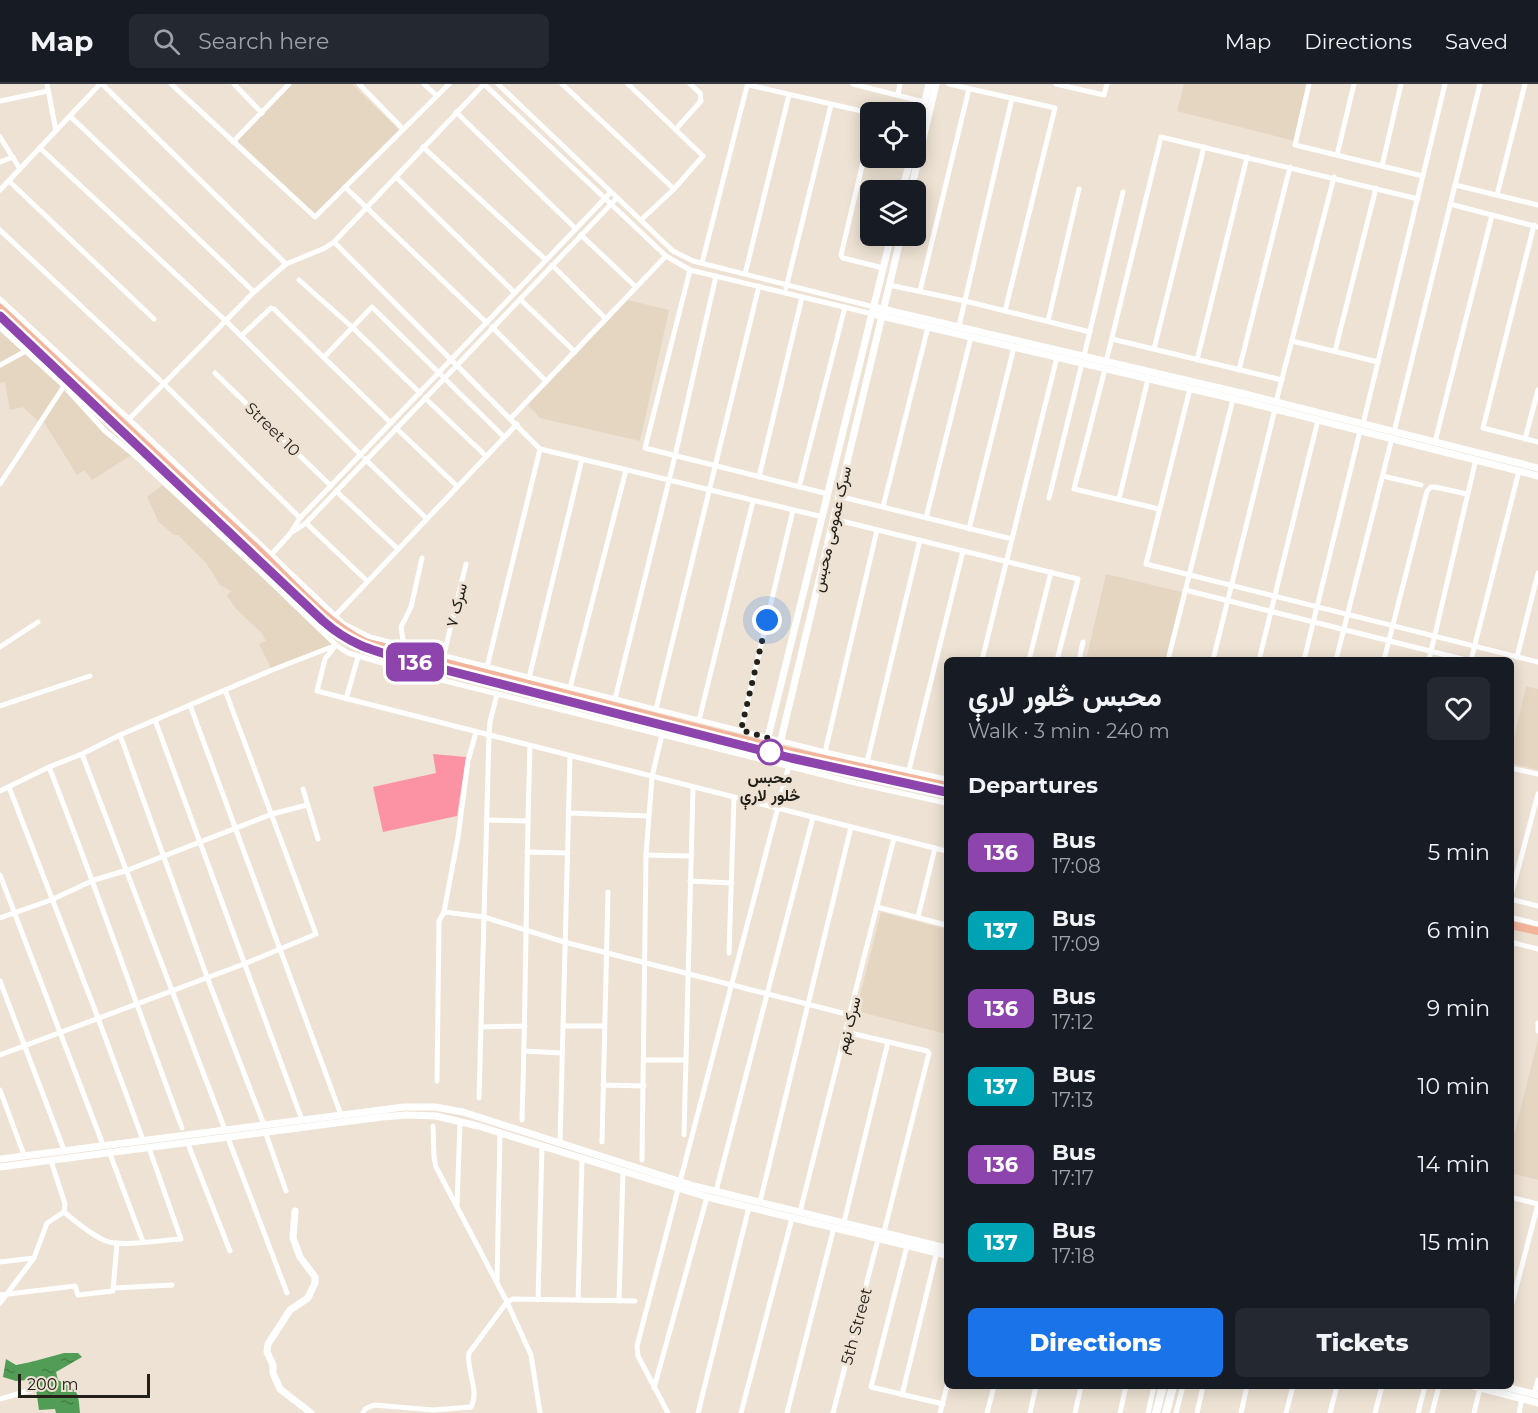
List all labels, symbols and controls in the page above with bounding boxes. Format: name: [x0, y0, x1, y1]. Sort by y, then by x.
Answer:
search box: [129, 14, 549, 68]
text: Map: [30, 24, 93, 58]
icon: search: [150, 25, 183, 58]
text: Search here: [198, 28, 329, 55]
text: Map: [1225, 29, 1271, 54]
text: Directions: [1304, 29, 1412, 54]
text: Saved: [1445, 29, 1508, 54]
map controls: [860, 102, 926, 246]
button: locate: [860, 102, 926, 168]
button: layers: [860, 180, 926, 246]
street label: Street 10: [241, 399, 304, 460]
street label: سرک عمومی محبس: [808, 464, 856, 594]
street label: سرک ۷: [442, 581, 472, 629]
your location: [752, 605, 782, 635]
line badge: 136: [380, 642, 450, 682]
text: 136: [398, 650, 432, 675]
button: heart: [1427, 677, 1490, 740]
text: محبس څلور لارې: [968, 679, 1162, 713]
text: Walk · 3 min · 240 m: [968, 719, 1170, 743]
marker: محبس څلور لارې: [757, 739, 783, 765]
place label: محبس څلور لارې: [740, 768, 800, 811]
text: Departures: [968, 772, 1098, 799]
text: Bus: [1052, 827, 1096, 854]
text: 5 min: [1428, 839, 1490, 866]
text: 136: [984, 840, 1018, 865]
text: 17:08: [1052, 854, 1101, 878]
text: Bus: [1052, 905, 1096, 932]
text: 6 min: [1427, 917, 1490, 944]
text: 137: [984, 918, 1018, 943]
text: 17:09: [1052, 932, 1100, 956]
text: Bus: [1052, 983, 1096, 1010]
street label: سرک نهم: [832, 995, 866, 1056]
text: 9 min: [1427, 995, 1490, 1022]
text: 136: [984, 996, 1018, 1021]
text: 17:12: [1052, 1010, 1093, 1034]
text: Bus: [1052, 1061, 1096, 1088]
text: 10 min: [1418, 1073, 1490, 1100]
text: 137: [984, 1074, 1018, 1099]
text: 17:13: [1052, 1088, 1093, 1112]
text: Bus: [1052, 1139, 1096, 1166]
text: 14 min: [1418, 1151, 1490, 1178]
text: 136: [984, 1152, 1018, 1177]
text: 17:17: [1052, 1166, 1094, 1190]
text: Bus: [1052, 1217, 1096, 1244]
text: 15 min: [1420, 1229, 1490, 1256]
text: 137: [984, 1230, 1018, 1255]
text: 17:18: [1052, 1244, 1095, 1268]
street label: 5th Street: [837, 1285, 876, 1367]
button: Directions: [968, 1308, 1223, 1377]
button: Tickets: [1235, 1308, 1490, 1377]
scale bar: [18, 1371, 150, 1398]
text: 200 m: [27, 1375, 78, 1394]

